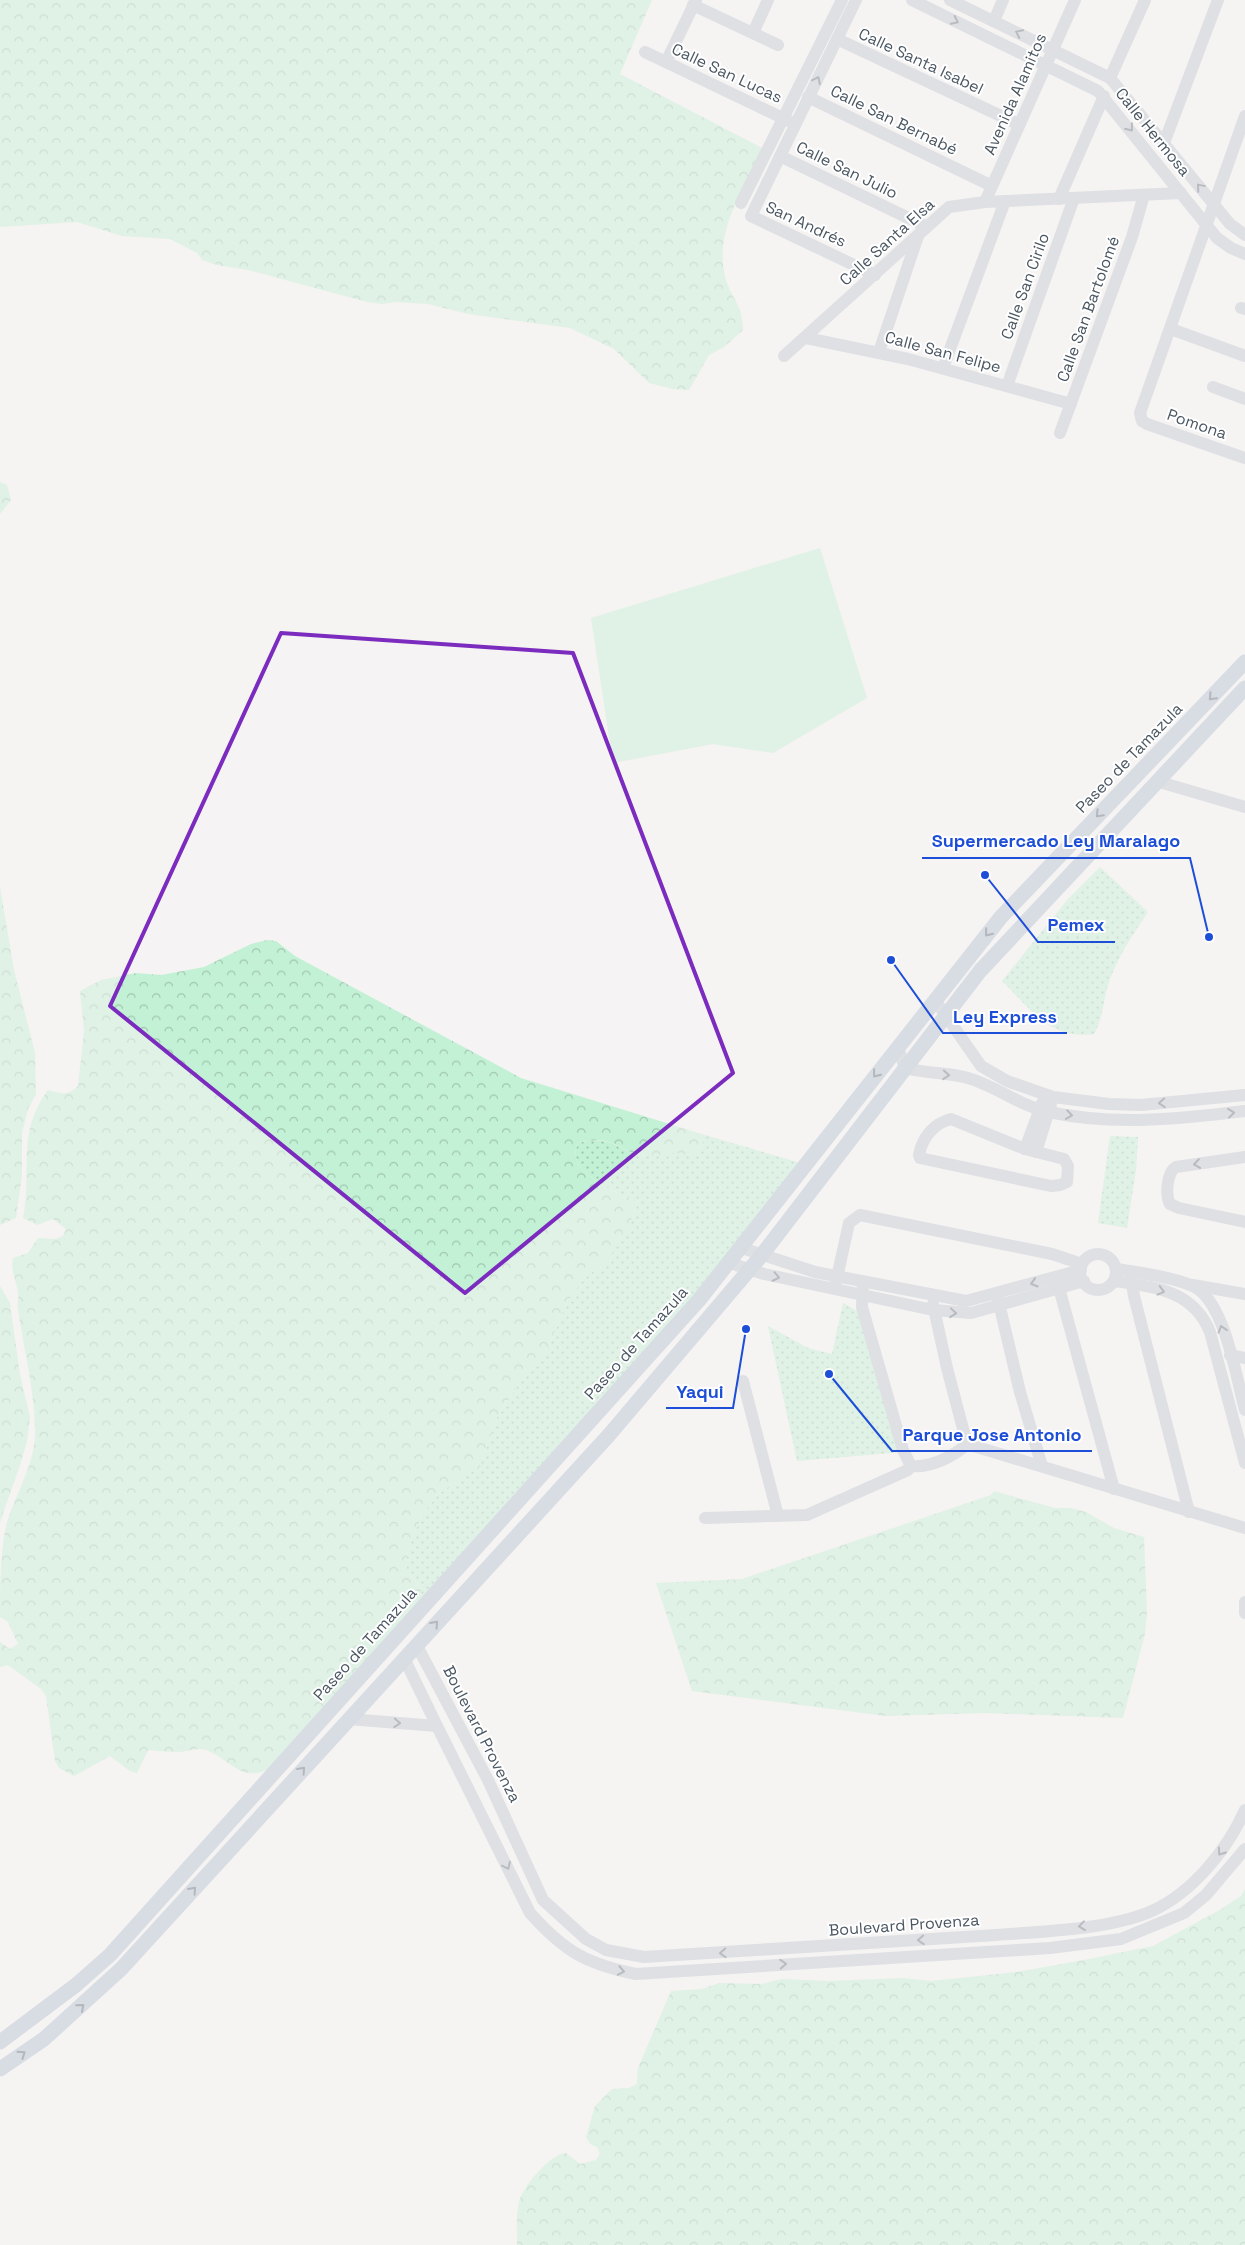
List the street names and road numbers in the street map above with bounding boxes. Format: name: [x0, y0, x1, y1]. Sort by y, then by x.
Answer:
street label: Calle Santa Isabel: [855, 23, 987, 99]
street label: Avenida Alamitos: [979, 30, 1051, 158]
street label: Calle San Lucas: [668, 38, 786, 108]
street label: Calle San Bernabé: [827, 80, 961, 160]
street label: Calle Hermosa: [1111, 83, 1195, 181]
street label: Calle San Julio: [793, 136, 901, 204]
street label: Calle Santa Elsa: [835, 194, 939, 290]
street label: San Andrés: [762, 196, 850, 252]
street label: Calle San Cirilo: [996, 230, 1054, 342]
street label: Calle San Bartolomé: [1052, 233, 1124, 385]
street label: Calle San Felipe: [883, 326, 1003, 378]
street label: Pomona: [1164, 404, 1230, 444]
street label: Paseo de Tamazula: [1071, 698, 1187, 818]
street label: Paseo de Tamazula: [580, 1282, 692, 1404]
street label: Paseo de Tamazula: [309, 1583, 421, 1705]
street label: Boulevard Provenza: [438, 1662, 526, 1806]
street label: Boulevard Provenza: [828, 1909, 980, 1941]

